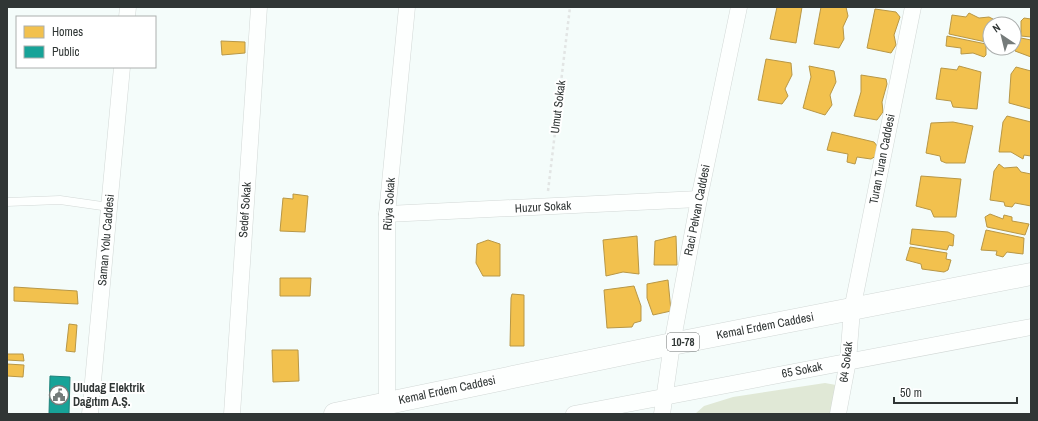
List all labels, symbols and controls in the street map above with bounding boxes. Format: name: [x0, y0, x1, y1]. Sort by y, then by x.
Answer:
legend: [16, 16, 156, 68]
north arrow: [982, 16, 1022, 56]
text: N: [990, 20, 1003, 35]
text: Homes: [52, 24, 83, 40]
text: Public: [52, 44, 79, 60]
street label: Umut Sokak: [547, 79, 569, 135]
street label: Turan Turan Caddesi: [865, 112, 899, 206]
street label: Raci Pelvan Caddesi: [680, 163, 714, 257]
street label: Rüya Sokak: [379, 177, 399, 231]
street label: Sedef Sokak: [235, 182, 255, 238]
street label: Saman Yolu Caddesi: [94, 193, 118, 287]
street label: Huzur Sokak: [514, 198, 572, 216]
street label: Kemal Erdem Caddesi: [715, 309, 815, 343]
road number: 10-78: [667, 333, 699, 351]
street label: 64 Sokak: [836, 341, 856, 383]
street label: 65 Sokak: [780, 358, 824, 382]
street label: Kemal Erdem Caddesi: [397, 372, 497, 408]
scale bar: [894, 379, 1017, 405]
place label: Uludağ Elektrik Dağıtım A.Ş.: [73, 380, 145, 410]
public building icon: Uludağ Elektrik Dağıtım A.Ş.: [48, 384, 70, 406]
text: 50 m: [900, 385, 922, 401]

